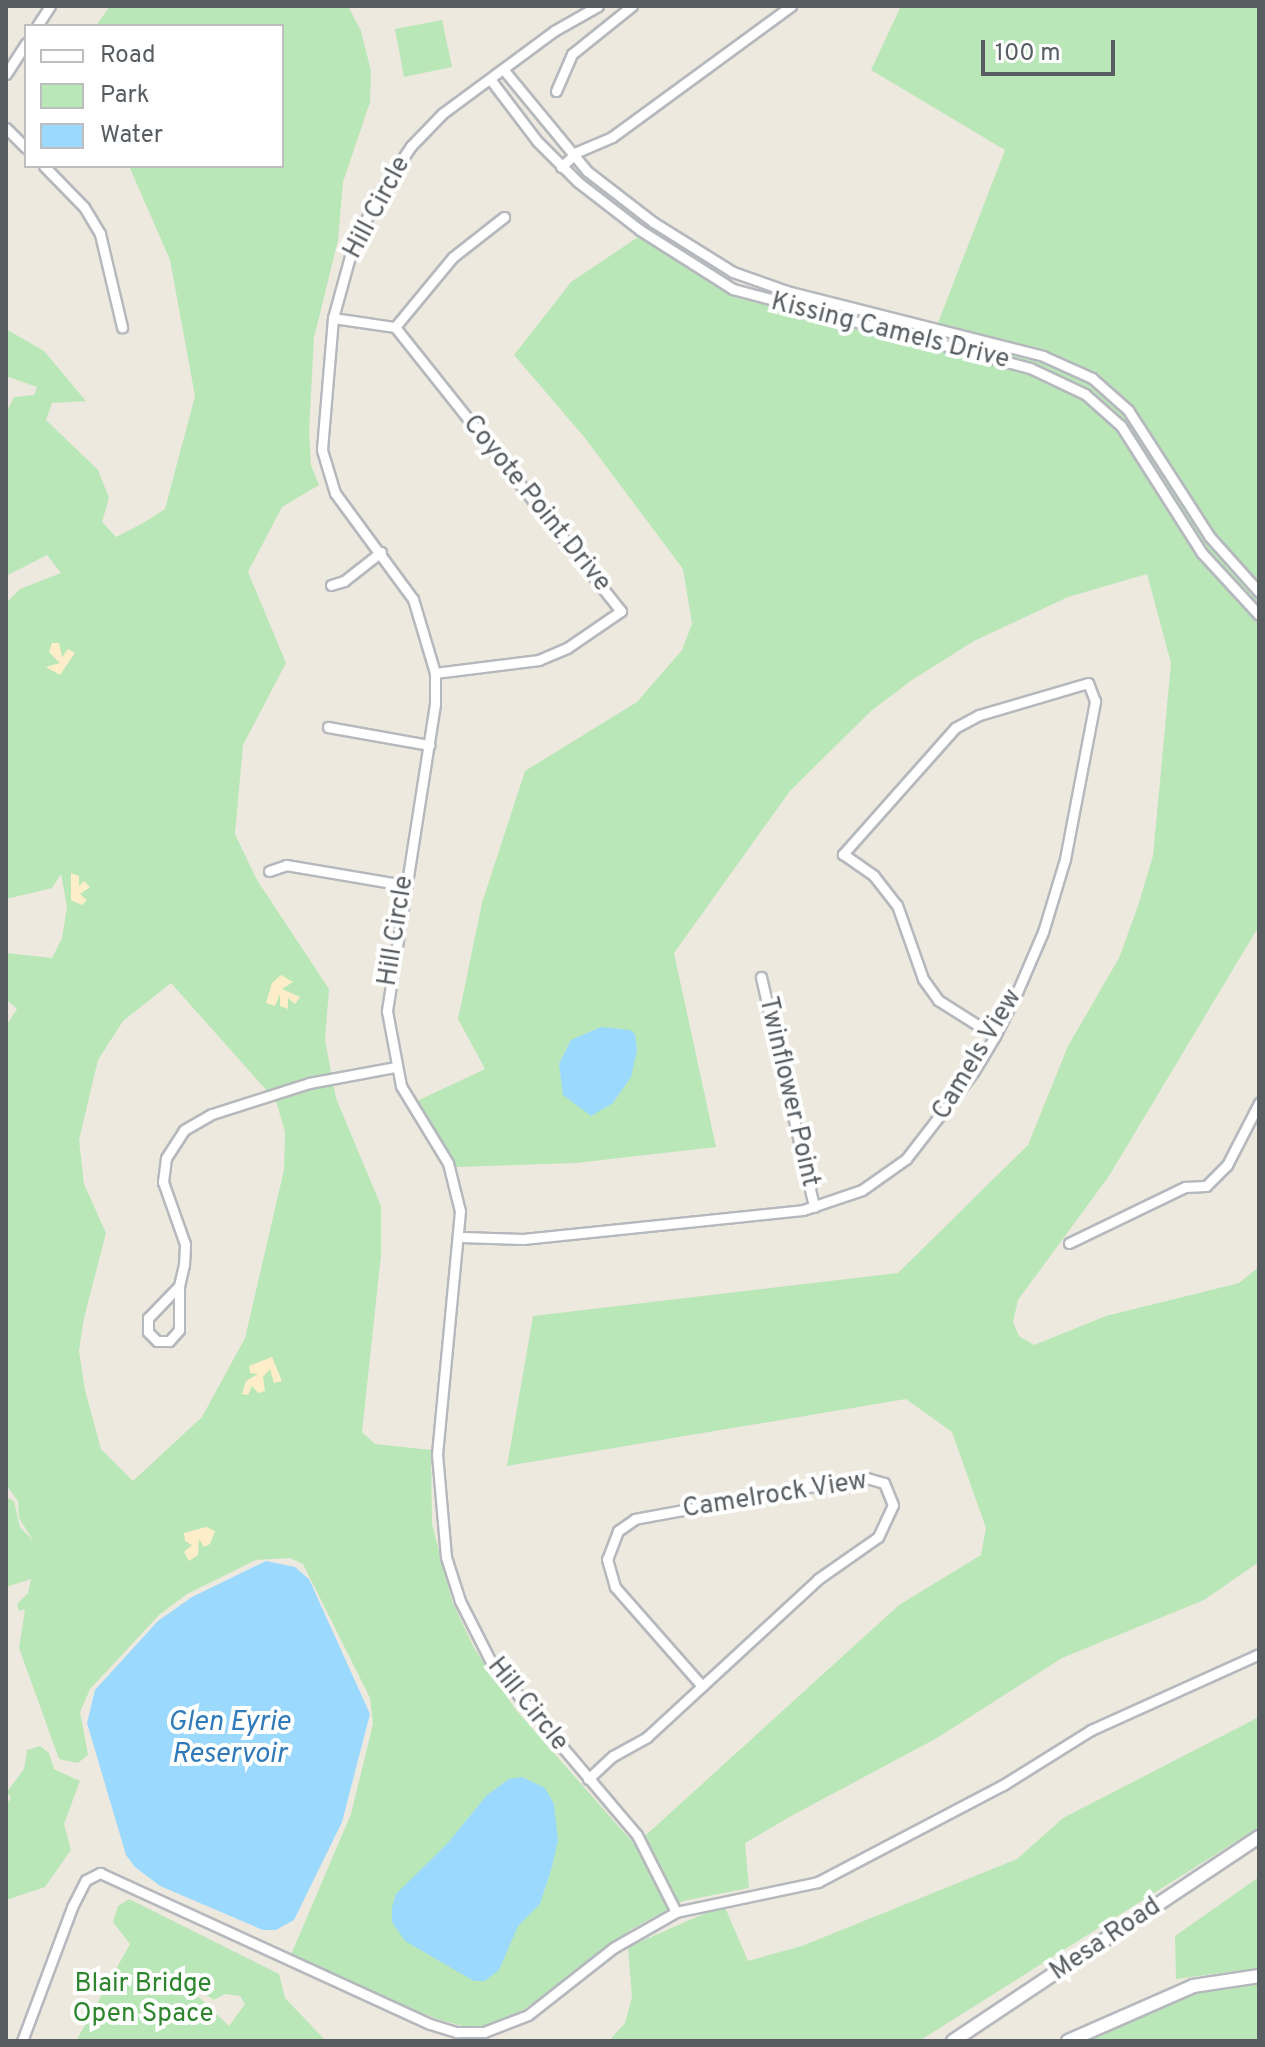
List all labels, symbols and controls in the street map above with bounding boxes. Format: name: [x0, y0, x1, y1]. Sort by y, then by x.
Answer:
legend: [24, 24, 284, 168]
scale bar: [985, 24, 1119, 74]
text: 100 m: [995, 39, 1061, 69]
text: Road: [100, 41, 156, 71]
text: Park: [100, 81, 150, 111]
text: Water: [100, 121, 163, 151]
street label: Hill Circle: [338, 152, 418, 264]
street label: Kissing Camels Drive: [768, 287, 1012, 377]
street label: Coyote Point Drive: [455, 409, 617, 599]
street label: Hill Circle: [373, 874, 421, 988]
street label: Camels View: [926, 983, 1030, 1127]
street label: Twinflower Point: [751, 994, 825, 1190]
street label: Camelrock View: [680, 1466, 870, 1526]
street label: Hill Circle: [480, 1652, 574, 1758]
water label: Glen Eyrie Reservoir: [168, 1706, 290, 1772]
street label: Mesa Road: [1045, 1892, 1167, 1988]
park label: Blair Bridge Open Space: [72, 1969, 214, 2030]

